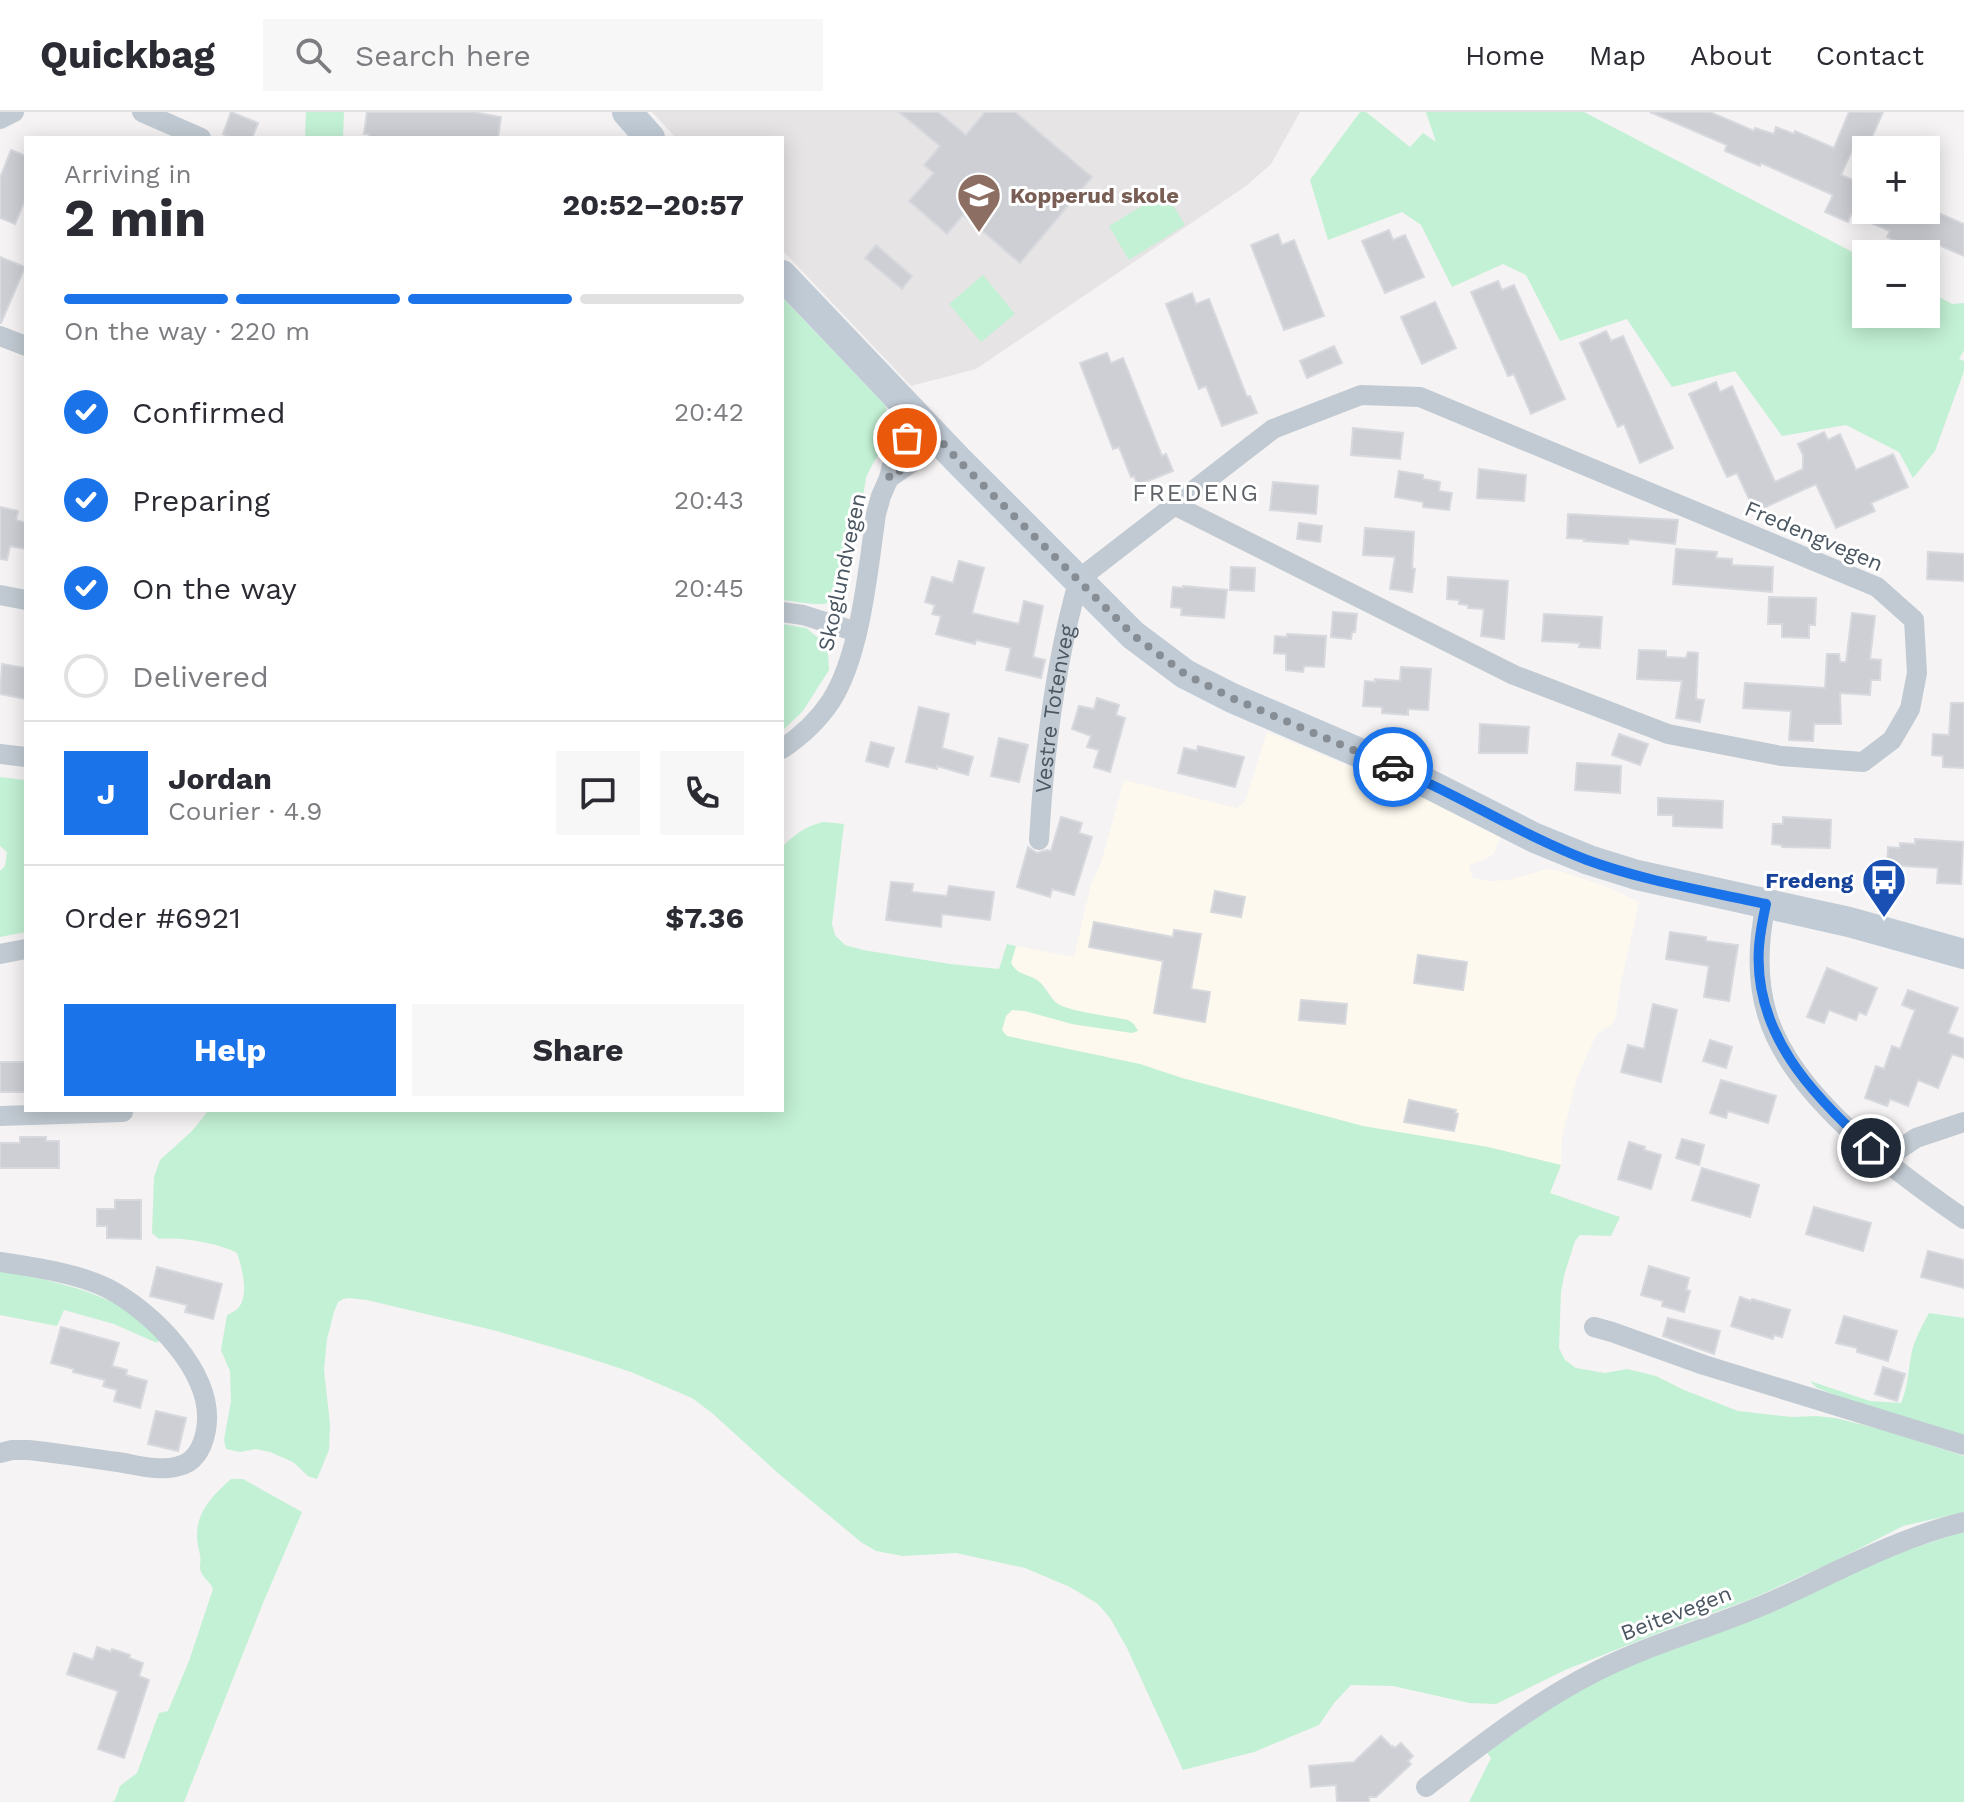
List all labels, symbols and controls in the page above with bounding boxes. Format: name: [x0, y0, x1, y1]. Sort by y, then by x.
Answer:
search box: [263, 19, 823, 91]
text: Quickbag: [40, 33, 215, 77]
icon: search: [291, 33, 335, 77]
text: Search here: [355, 38, 531, 73]
text: Home: [1465, 39, 1545, 72]
text: Map: [1589, 39, 1646, 72]
text: About: [1690, 39, 1772, 72]
text: Contact: [1816, 39, 1924, 72]
map controls: [1852, 136, 1940, 328]
button: +: [1852, 136, 1940, 224]
text: Arriving in: [64, 159, 192, 189]
school or university icon: Kopperud skole: [955, 171, 1003, 234]
place label: Kopperud skole: [1010, 183, 1179, 208]
text: 20:52–20:57: [562, 187, 744, 222]
text: 2 min: [64, 188, 206, 249]
button: −: [1852, 240, 1940, 328]
text: On the way · 220 m: [64, 316, 310, 346]
icon: check: [64, 390, 108, 434]
text: Confirmed: [132, 395, 286, 430]
text: 20:42: [674, 397, 744, 427]
pin: [873, 404, 941, 472]
icon: bag: [885, 416, 929, 460]
icon: check: [64, 478, 108, 522]
district label: FREDENG: [1132, 479, 1260, 507]
text: Preparing: [132, 483, 270, 518]
text: 20:43: [674, 485, 744, 515]
street label: Skoglundvegen: [813, 491, 871, 653]
street label: Fredengvegen: [1741, 496, 1887, 576]
icon: check: [64, 566, 108, 610]
text: On the way: [132, 571, 297, 606]
text: 20:45: [674, 573, 744, 603]
street label: Vestre Totenveg: [1030, 622, 1079, 794]
text: Delivered: [132, 659, 269, 694]
courier: [1353, 727, 1433, 807]
icon: car: [1371, 745, 1415, 789]
button: chat: [556, 751, 640, 835]
button: phone: [660, 751, 744, 835]
text: Jordan: [168, 761, 272, 796]
text: J: [97, 776, 115, 811]
text: Courier · 4.9: [168, 796, 322, 826]
bus stop icon: Fredeng: [1860, 856, 1908, 919]
place label: Fredeng: [1765, 868, 1854, 893]
text: Order #6921: [64, 900, 241, 935]
text: $7.36: [665, 900, 744, 935]
button: Help: [64, 1004, 396, 1096]
button: Share: [412, 1004, 744, 1096]
pin: [1837, 1114, 1905, 1182]
icon: home: [1849, 1126, 1893, 1170]
street label: Beitevegen: [1617, 1580, 1735, 1646]

